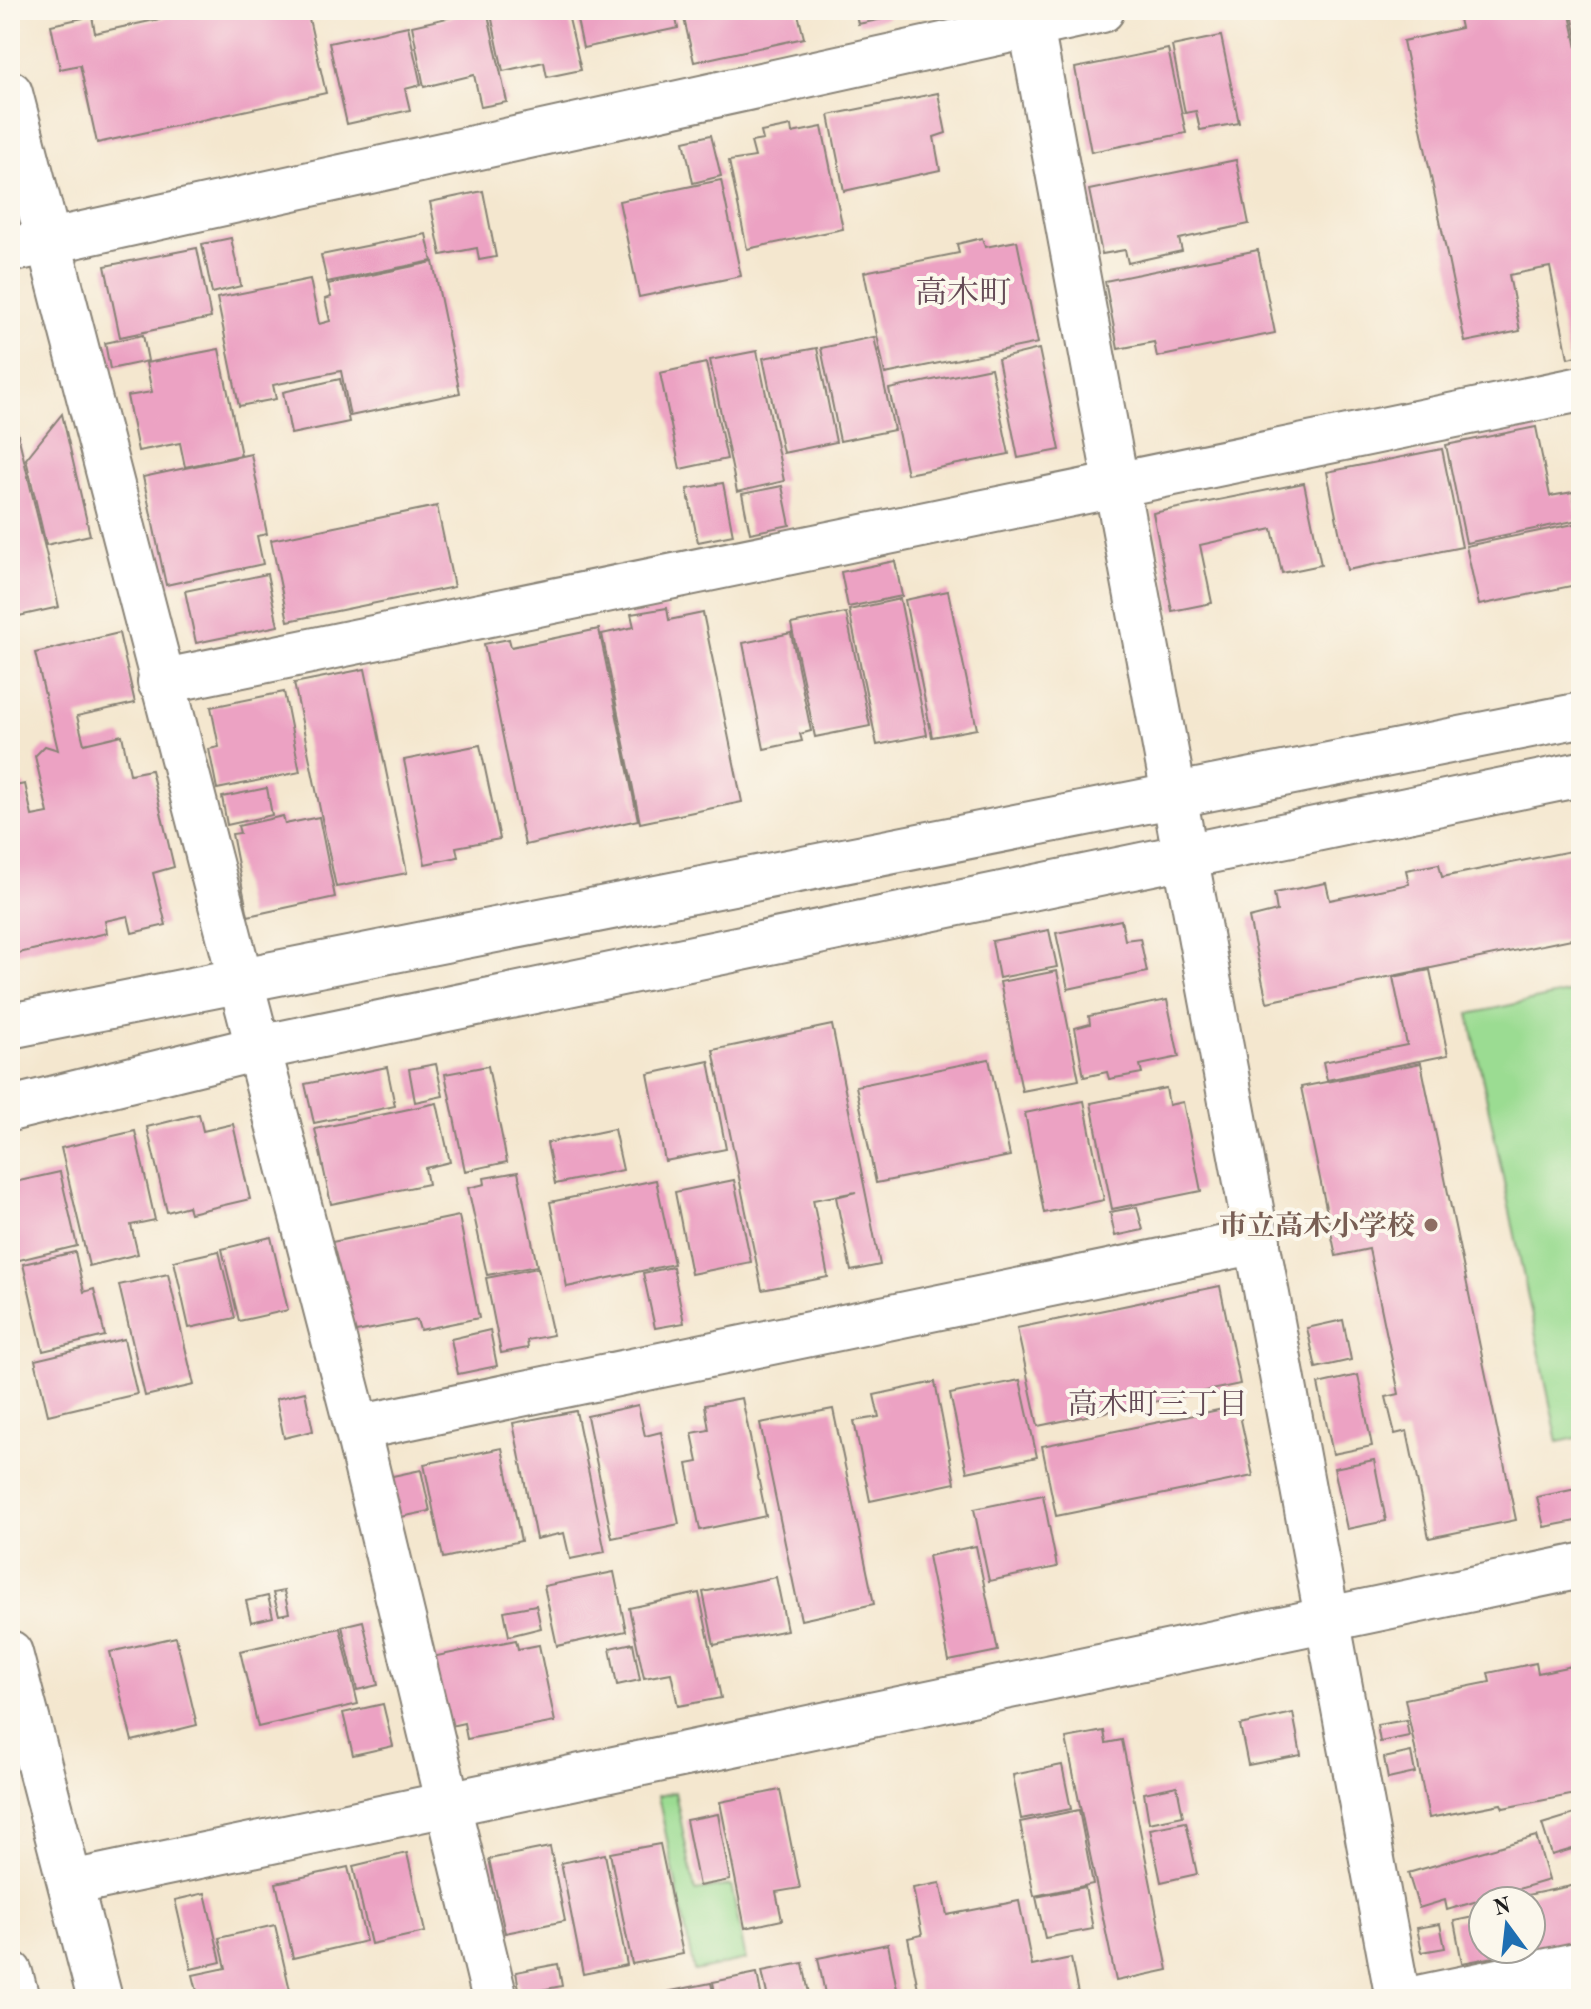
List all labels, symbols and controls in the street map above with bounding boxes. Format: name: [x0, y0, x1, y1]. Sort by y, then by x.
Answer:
district label: 高木町: [915, 276, 1011, 311]
place label: 市立高木小学校: [1219, 1211, 1415, 1242]
marker: 市立高木小学校: [1422, 1216, 1440, 1234]
district label: 高木町三丁目: [1068, 1388, 1248, 1421]
north arrow: [1467, 1885, 1547, 1965]
text: N: [1491, 1895, 1513, 1920]

